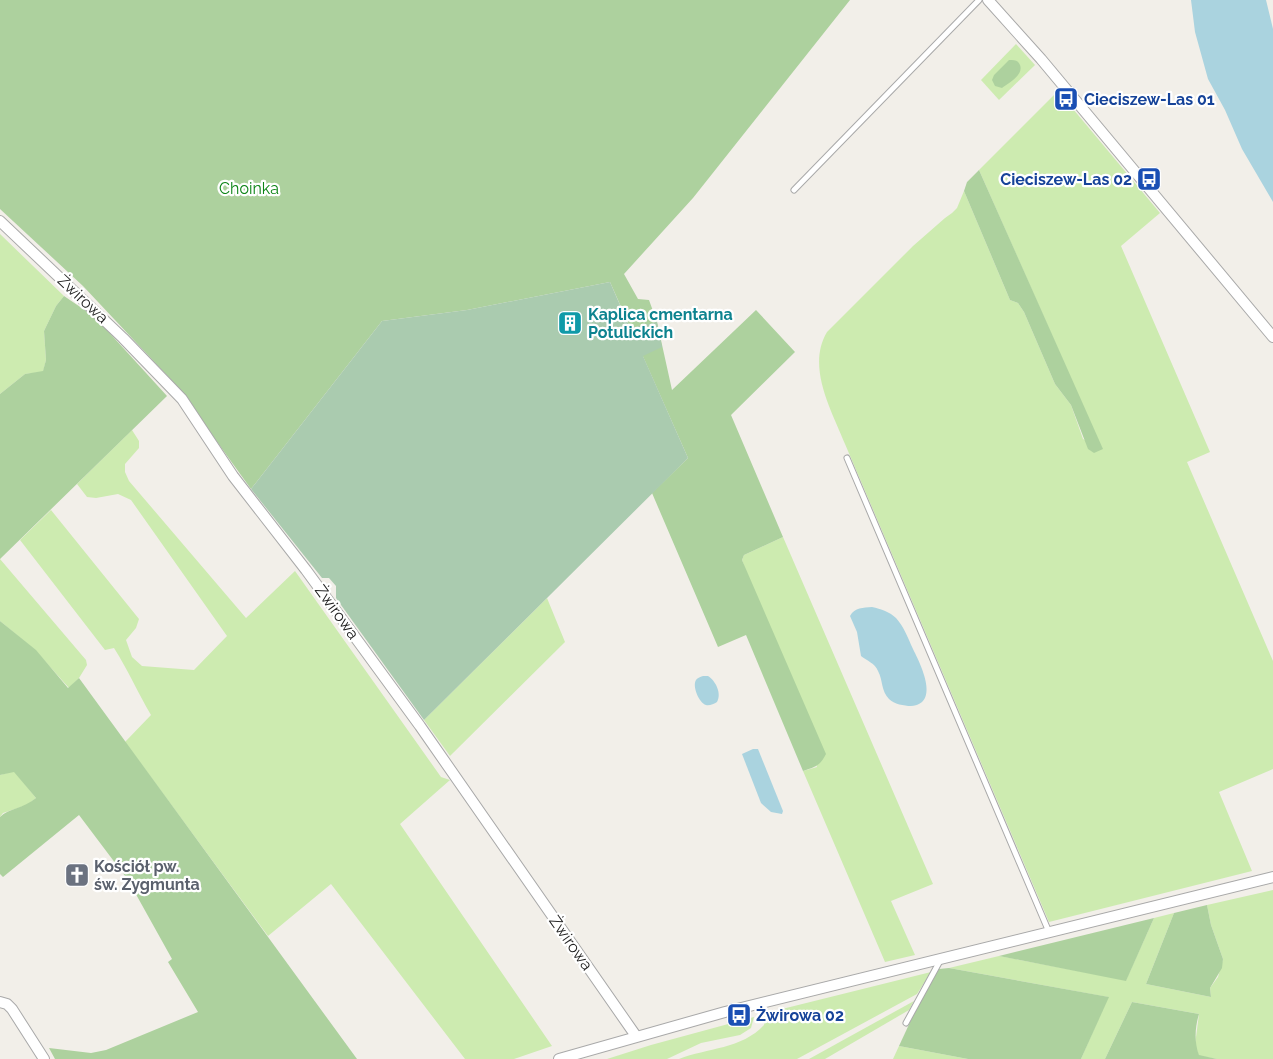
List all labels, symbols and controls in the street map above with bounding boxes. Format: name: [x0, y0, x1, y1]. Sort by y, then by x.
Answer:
bus stop icon: Cieciszew-Las 01: [1053, 86, 1079, 112]
place label: Cieciszew-Las 01: [1084, 90, 1215, 109]
bus stop icon: Cieciszew-Las 02: [1136, 166, 1162, 192]
place label: Cieciszew-Las 02: [1000, 170, 1132, 189]
park label: Choinka: [219, 179, 279, 198]
street label: Żwirowa: [54, 270, 113, 327]
place label: Kaplica cmentarna Potulickich: [588, 305, 733, 342]
building icon: Kaplica cmentarna Potulickich: [557, 310, 583, 336]
street label: Żwirowa: [311, 581, 364, 643]
place label: Kościół pw. św. Zygmunta: [94, 857, 200, 894]
church icon: Kościół pw. św. Zygmunta: [64, 862, 90, 888]
street label: Żwirowa: [545, 911, 597, 974]
bus stop icon: Żwirowa 02: [726, 1002, 752, 1028]
place label: Żwirowa 02: [756, 1005, 844, 1025]

